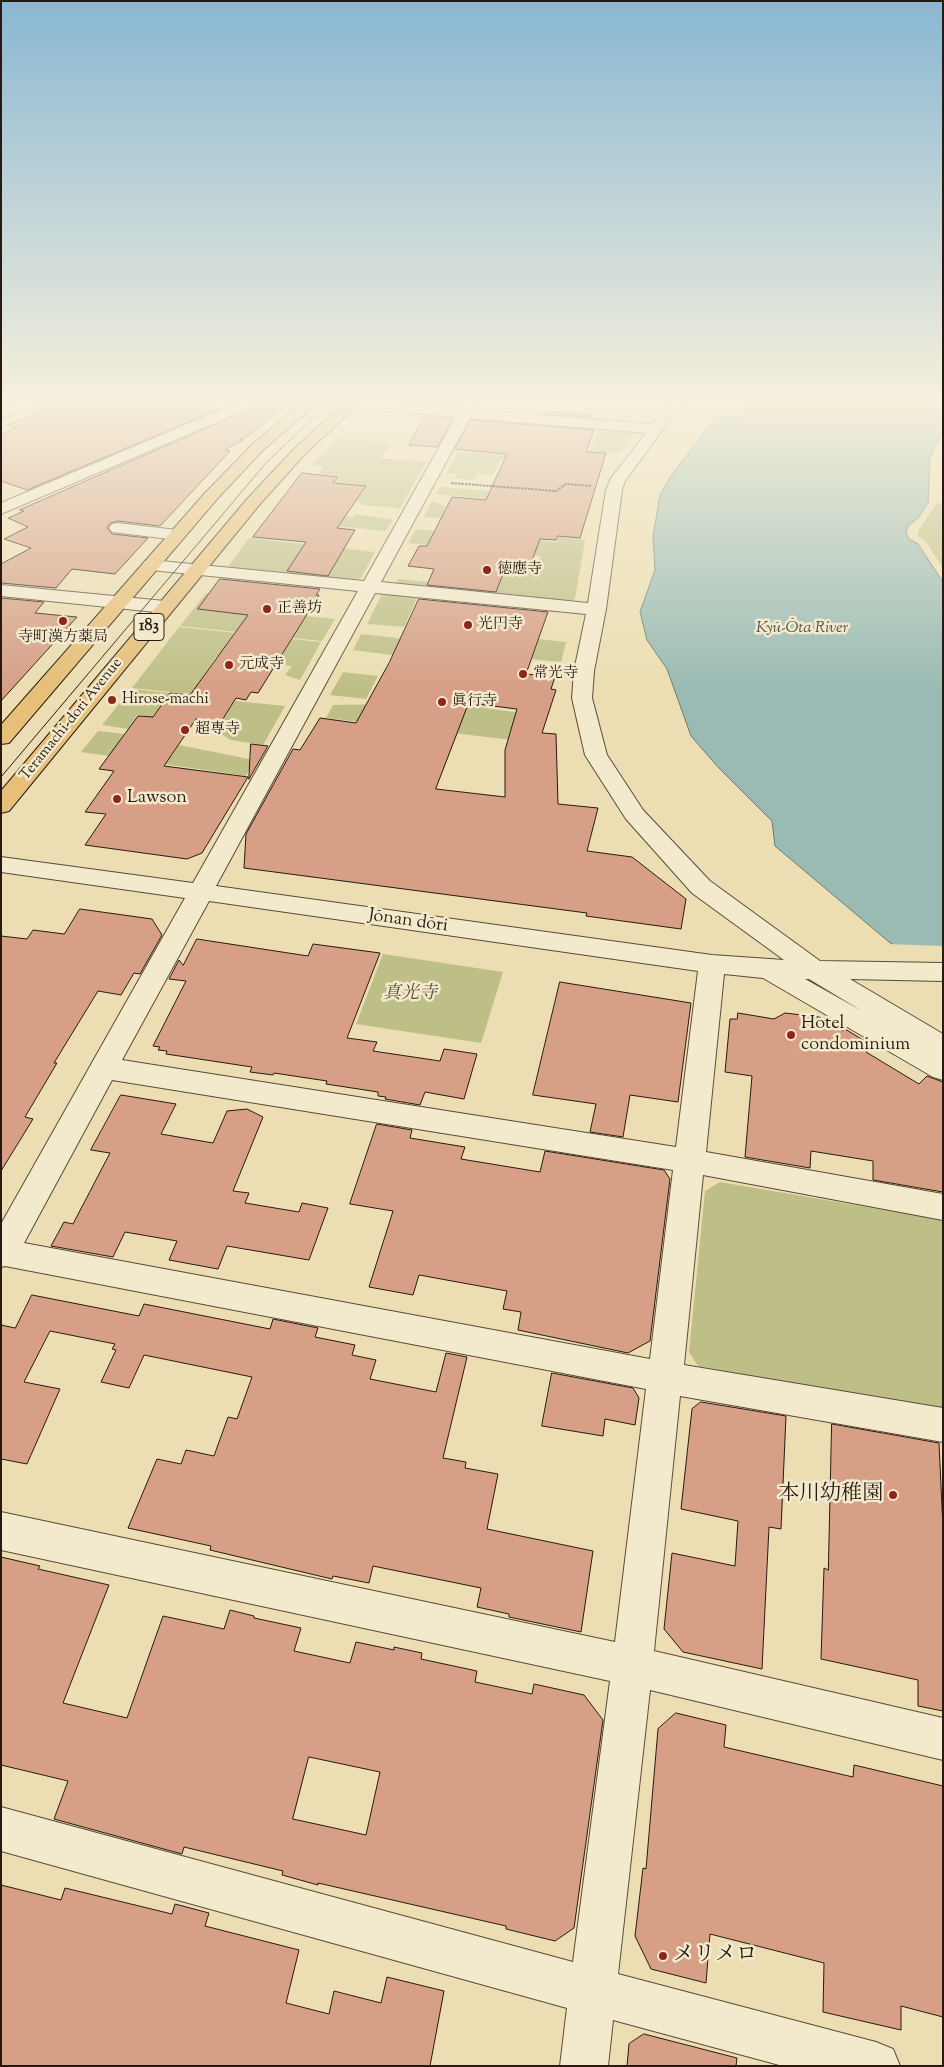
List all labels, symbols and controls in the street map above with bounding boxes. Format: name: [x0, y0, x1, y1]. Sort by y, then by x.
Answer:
place label: 徳應寺: [497, 561, 542, 579]
marker: 徳應寺: [481, 564, 493, 576]
place label: 正善坊: [277, 600, 322, 618]
marker: 正善坊: [261, 603, 273, 615]
road number: 183: [134, 614, 164, 640]
marker: 寺町漢方薬局: [57, 615, 69, 627]
place label: 光円寺: [478, 616, 523, 634]
marker: 光円寺: [462, 619, 474, 631]
water label: Kyū-Ōta River: [756, 619, 848, 639]
place label: 寺町漢方薬局: [18, 629, 108, 647]
street label: Teramachi-dori Avenue: [17, 655, 127, 785]
place label: 元成寺: [239, 656, 284, 674]
marker: 元成寺: [223, 659, 235, 671]
place label: 常光寺: [533, 665, 578, 683]
marker: 常光寺: [517, 668, 529, 680]
place label: Hirose-machi: [122, 691, 209, 709]
place label: 眞行寺: [452, 693, 497, 711]
marker: Hirose-machi: [106, 694, 118, 706]
marker: 眞行寺: [436, 696, 448, 708]
place label: 超専寺: [195, 721, 240, 739]
marker: 超専寺: [179, 724, 191, 736]
place label: Lawson: [127, 788, 187, 810]
marker: Lawson: [111, 793, 123, 805]
street label: Jōnan dōri: [367, 906, 449, 938]
park label: 真光寺: [383, 984, 437, 1006]
place label: Hotel condominium: [801, 1014, 910, 1056]
marker: Hotel condominium: [785, 1029, 797, 1041]
place label: 本川幼稚園: [778, 1482, 883, 1508]
marker: 本川幼稚園: [887, 1489, 899, 1501]
place label: メリメロ: [673, 1943, 757, 1969]
marker: メリメロ: [657, 1950, 669, 1962]

